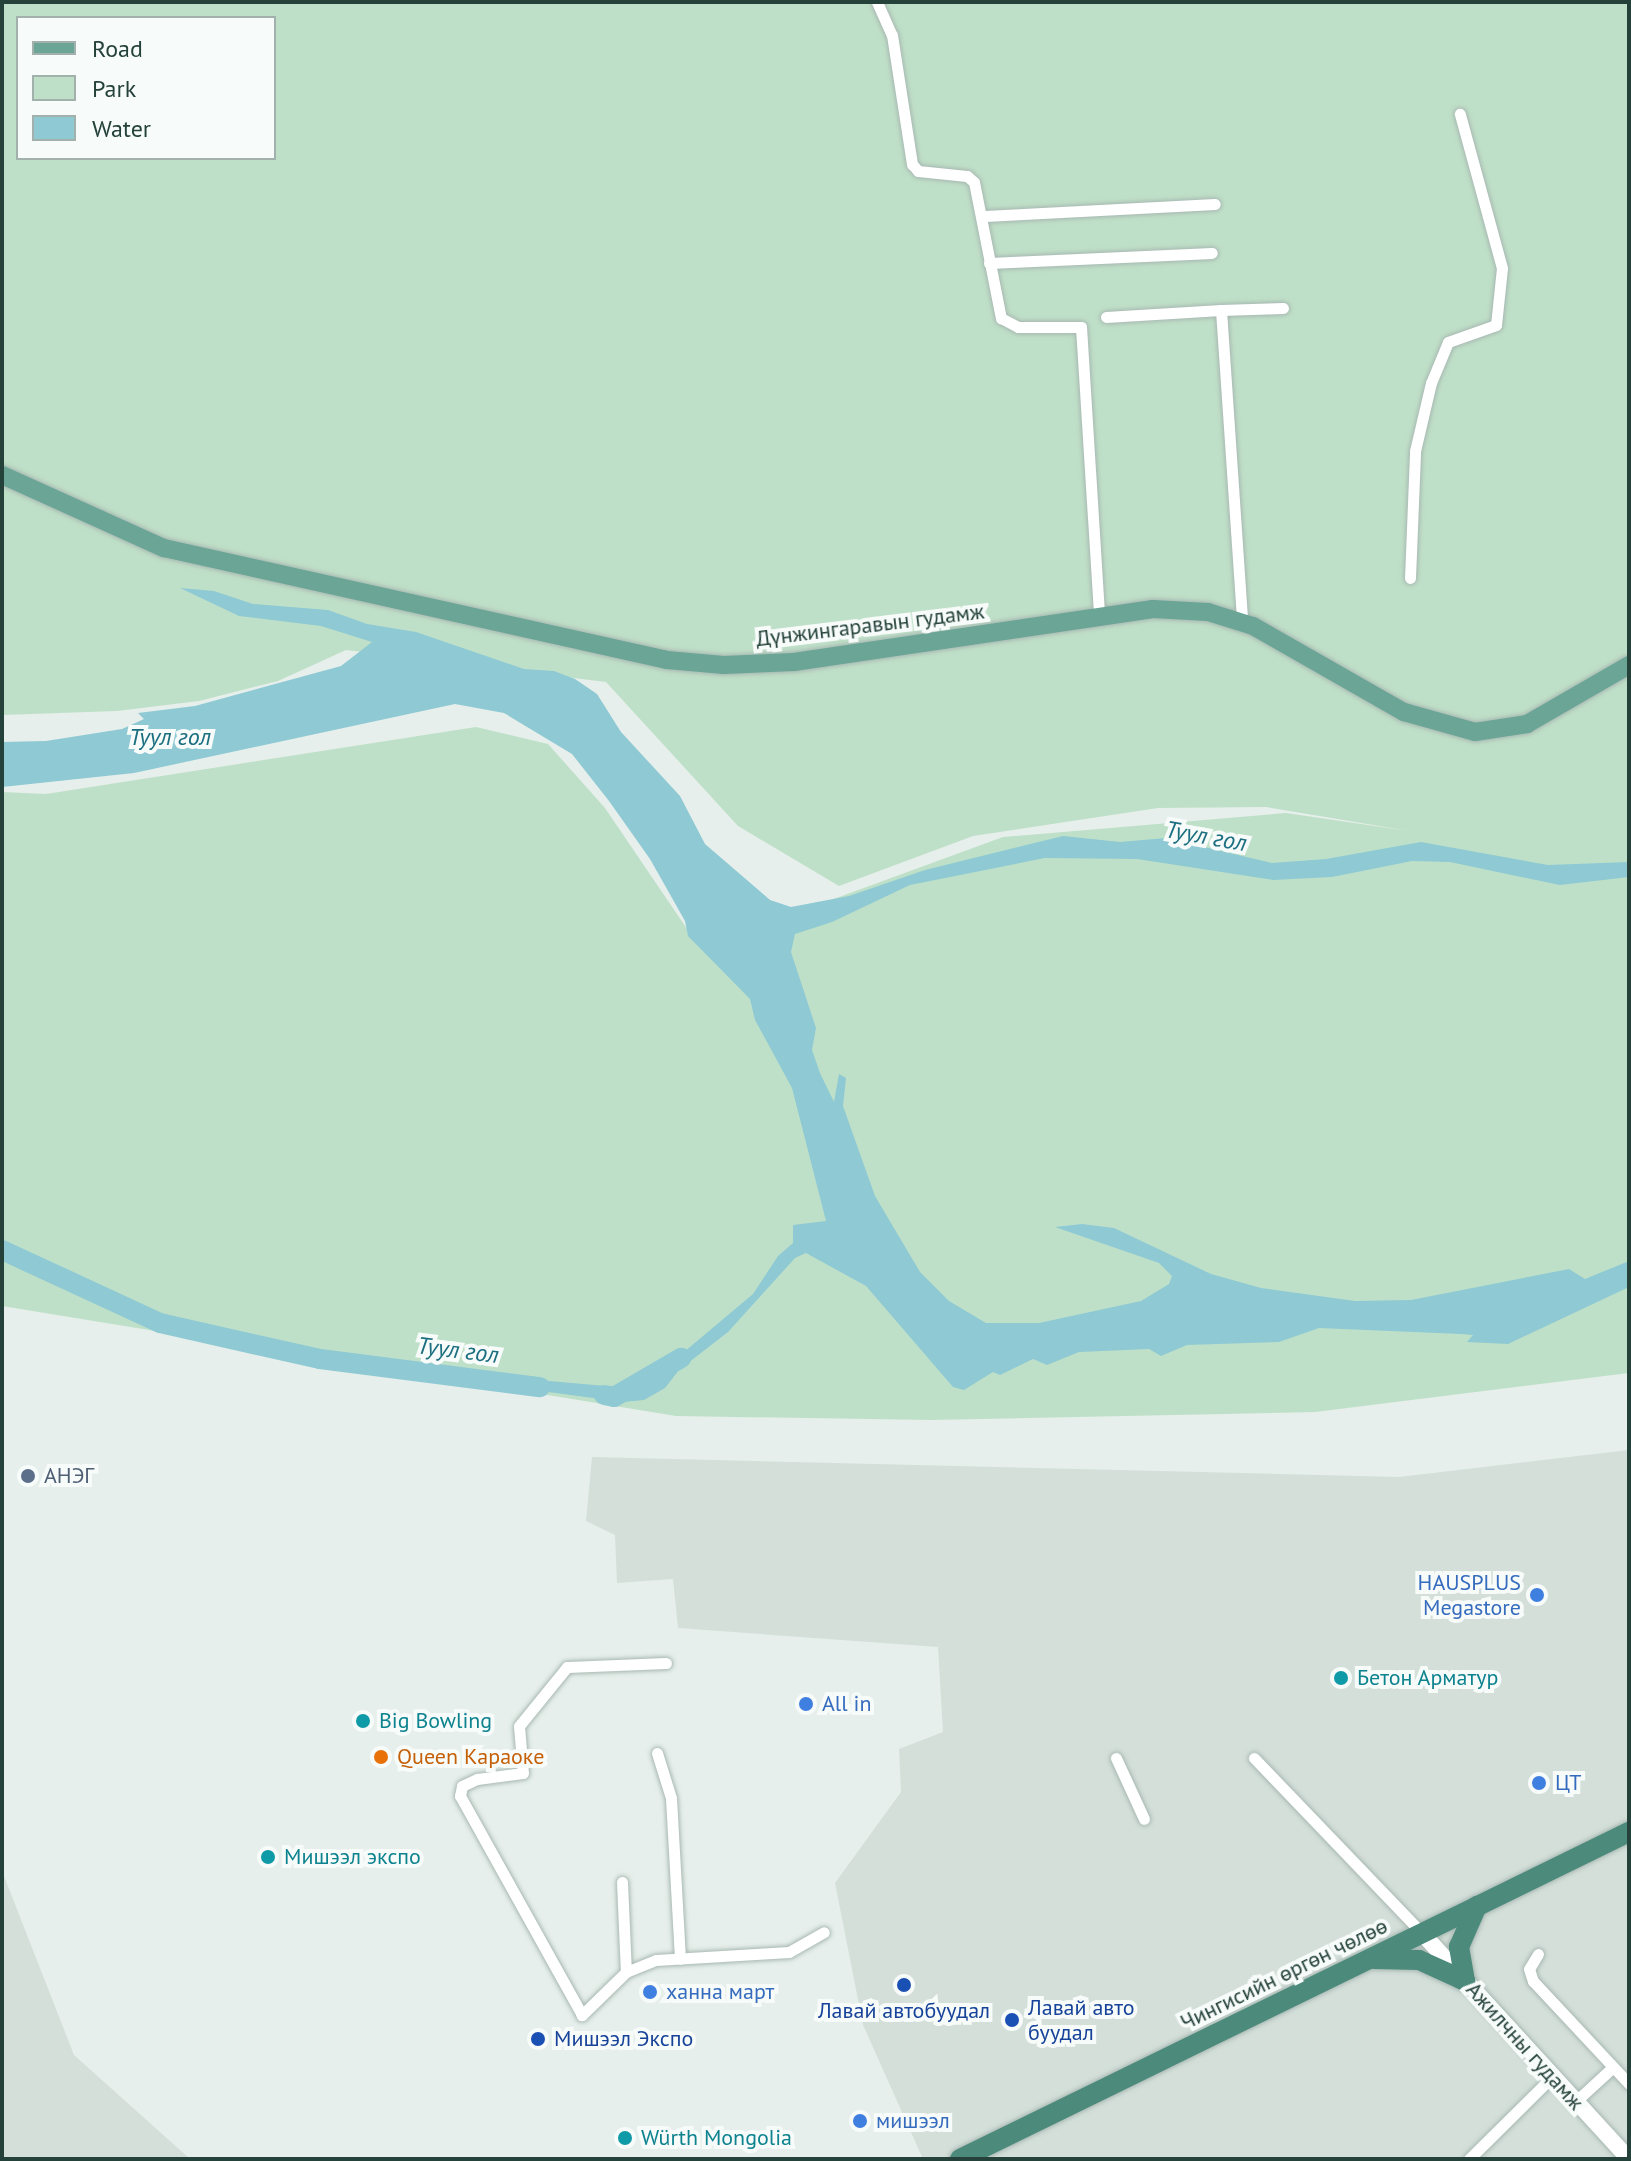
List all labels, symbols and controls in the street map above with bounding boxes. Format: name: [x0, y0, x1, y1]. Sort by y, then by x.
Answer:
legend: [16, 16, 276, 160]
text: Road: [92, 33, 143, 64]
text: Park: [92, 73, 136, 104]
text: Water: [92, 113, 151, 144]
street label: Дүнжингаравын гудамж: [754, 598, 986, 652]
water label: Туул гол: [129, 723, 211, 751]
water label: Туул гол: [1163, 815, 1249, 857]
water label: Туул гол: [415, 1331, 501, 1369]
place label: АНЭГ: [44, 1463, 94, 1489]
marker: АНЭГ: [19, 1467, 37, 1485]
place label: HAUSPLUS Megastore: [1418, 1569, 1521, 1620]
marker: HAUSPLUS Megastore: [1528, 1586, 1546, 1604]
place label: Бетон Арматур: [1357, 1665, 1499, 1691]
marker: Бетон Арматур: [1332, 1669, 1350, 1687]
place label: All in: [822, 1691, 872, 1717]
marker: All in: [797, 1695, 815, 1713]
place label: Big Bowling: [379, 1708, 492, 1734]
marker: Big Bowling: [354, 1712, 372, 1730]
place label: Queen Караоке: [397, 1744, 544, 1770]
marker: Queen Караоке: [372, 1748, 390, 1766]
place label: ЦТ: [1555, 1770, 1581, 1796]
marker: ЦТ: [1530, 1774, 1548, 1792]
place label: Мишээл экспо: [284, 1844, 421, 1870]
marker: Мишээл экспо: [259, 1848, 277, 1866]
street label: Чингисийн өргөн чөлөө: [1176, 1912, 1392, 2036]
marker: Лавай автобуудал: [895, 1976, 913, 1994]
street label: Ажилчны гудамж: [1461, 1977, 1589, 2115]
place label: ханна март: [666, 1979, 774, 2005]
marker: ханна март: [641, 1983, 659, 2001]
place label: Лавай авто буудал: [1028, 1994, 1135, 2046]
place label: Лавай автобуудал: [818, 1998, 990, 2024]
marker: Лавай авто буудал: [1003, 2011, 1021, 2029]
place label: Мишээл Экспо: [554, 2026, 693, 2052]
marker: Мишээл Экспо: [529, 2030, 547, 2048]
place label: мишээл: [876, 2108, 950, 2134]
marker: мишээл: [851, 2112, 869, 2130]
place label: Würth Mongolia: [641, 2125, 792, 2151]
marker: Würth Mongolia: [616, 2129, 634, 2147]

